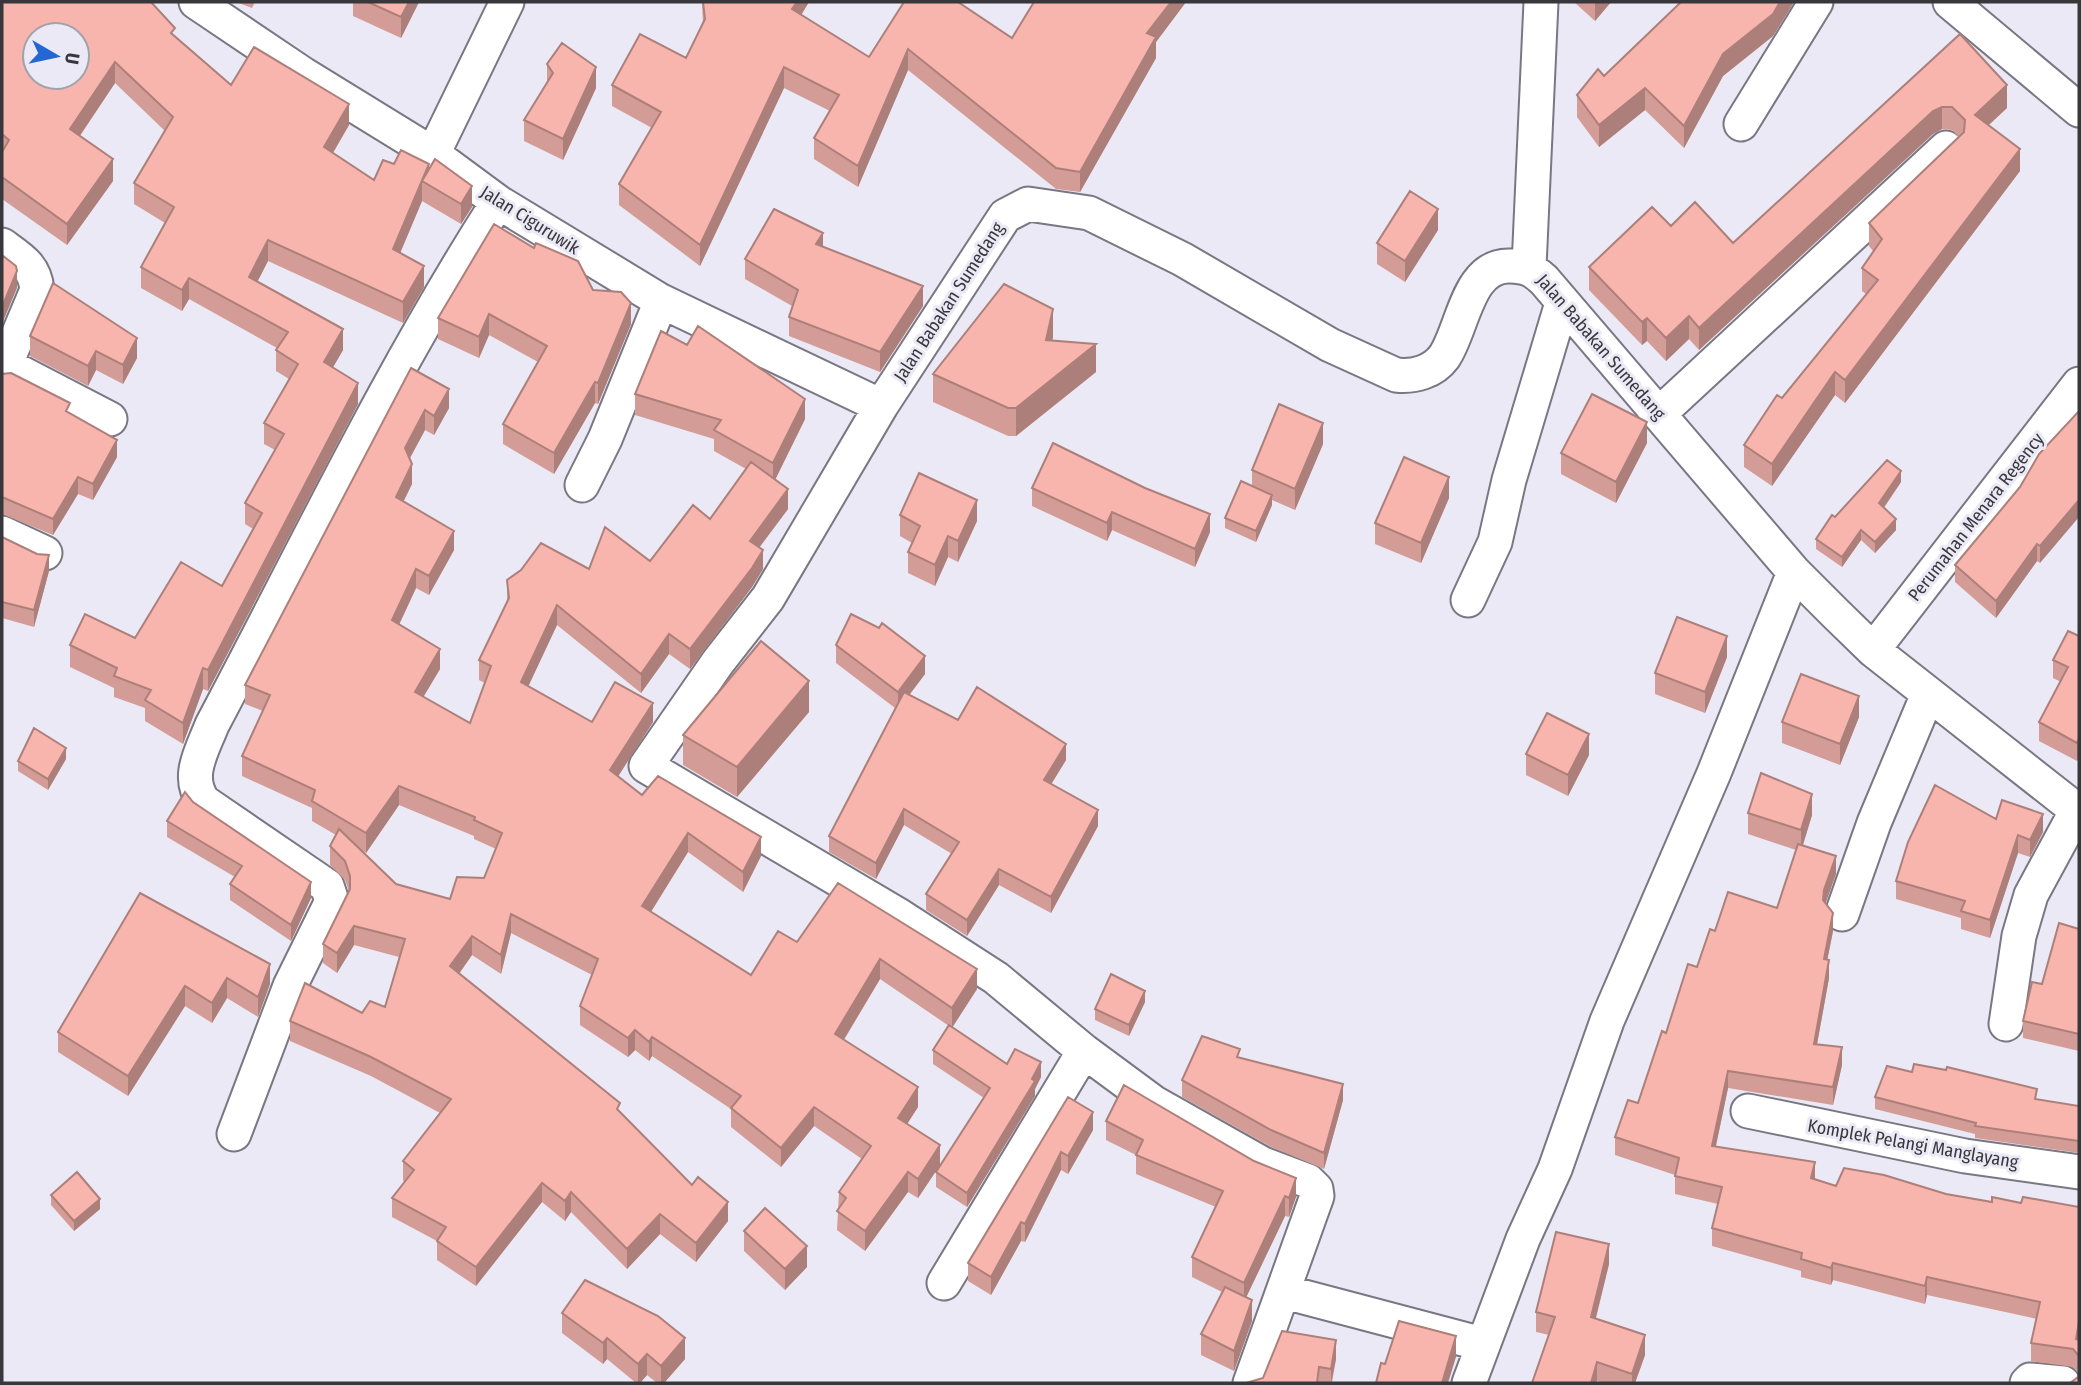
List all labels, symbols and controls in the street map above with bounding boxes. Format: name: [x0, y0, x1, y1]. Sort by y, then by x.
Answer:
north arrow: [21, 21, 91, 91]
text: U: [60, 51, 85, 66]
street label: Jalan Ciguruwik: [476, 181, 584, 259]
street label: Jalan Babakan Sumedang: [889, 218, 1009, 386]
street label: Jalan Babakan Sumedang: [1532, 270, 1671, 425]
street label: Perumahan Menara Regency: [1903, 428, 2049, 606]
street label: Komplek Pelangi Manglayang: [1806, 1115, 2021, 1173]

